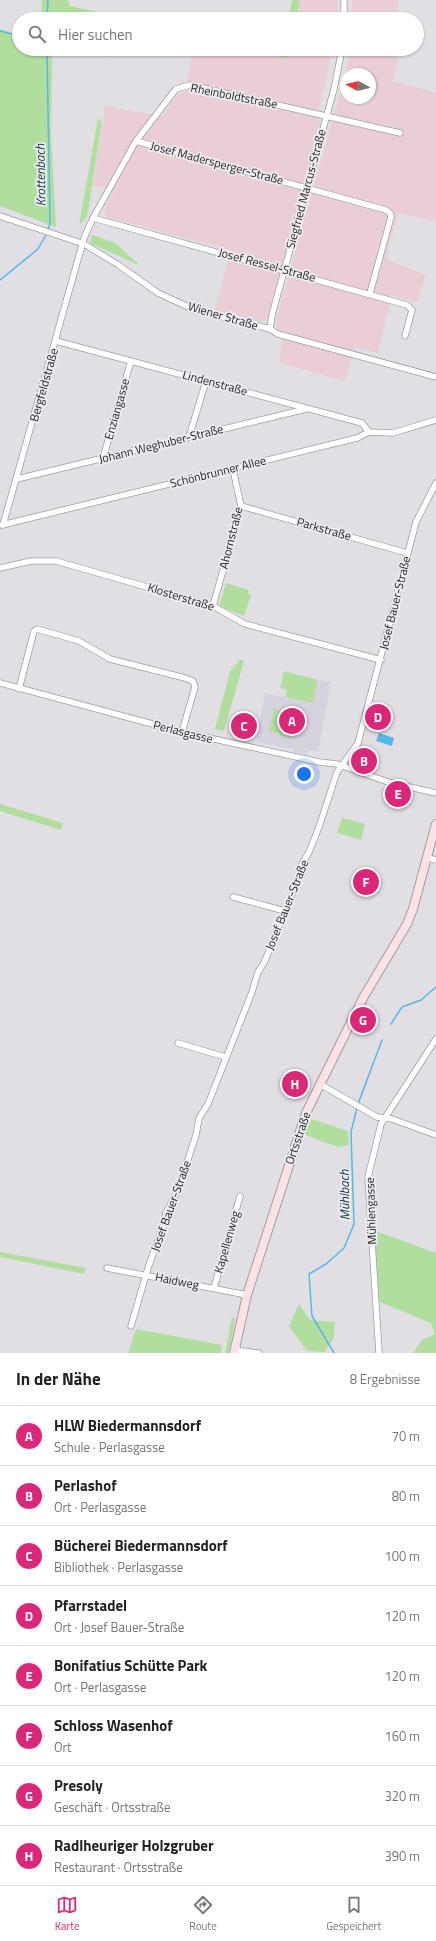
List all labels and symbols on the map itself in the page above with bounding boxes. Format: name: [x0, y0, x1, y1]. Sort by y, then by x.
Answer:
north arrow: [340, 68, 376, 104]
street label: Rheinboldtstraße: [189, 78, 279, 113]
street label: Siegfried Marcus-Straße: [280, 127, 331, 251]
street label: Josef Madersperger-Straße: [148, 136, 286, 189]
water label: Krottenbach: [29, 143, 51, 206]
street label: Josef Ressel-Straße: [216, 242, 318, 287]
street label: Wiener Straße: [186, 296, 261, 335]
street label: Bergfeldstraße: [24, 346, 63, 424]
street label: Lindenstraße: [181, 365, 250, 400]
street label: Enziangasse: [99, 376, 134, 442]
street label: Johann Weghuber-Straße: [97, 419, 225, 468]
street label: Schönbrunner Allee: [168, 450, 268, 493]
street label: Ahornstraße: [214, 505, 247, 571]
street label: Parkstraße: [295, 512, 354, 545]
street label: Josef Bauer-Straße: [374, 554, 415, 652]
street label: Klosterstraße: [145, 577, 217, 616]
pin: D: [365, 702, 391, 732]
pin: A: [279, 706, 305, 736]
pin: C: [231, 711, 257, 741]
street label: Perlasgasse: [151, 715, 215, 748]
pin: B: [351, 746, 377, 776]
your location: [294, 764, 314, 784]
pin: E: [385, 779, 411, 809]
street label: Josef Bauer-Straße: [260, 857, 313, 953]
pin: F: [353, 867, 379, 897]
pin: G: [350, 1005, 376, 1035]
pin: H: [282, 1069, 308, 1099]
street label: Ortsstraße: [280, 1109, 315, 1167]
street label: Josef Bauer-Straße: [145, 1157, 196, 1254]
water label: Mühlbach: [334, 1169, 354, 1220]
street label: Mühlengasse: [360, 1177, 381, 1245]
street label: Kapellenweg: [208, 1208, 245, 1275]
street label: Haidweg: [153, 1267, 201, 1294]

